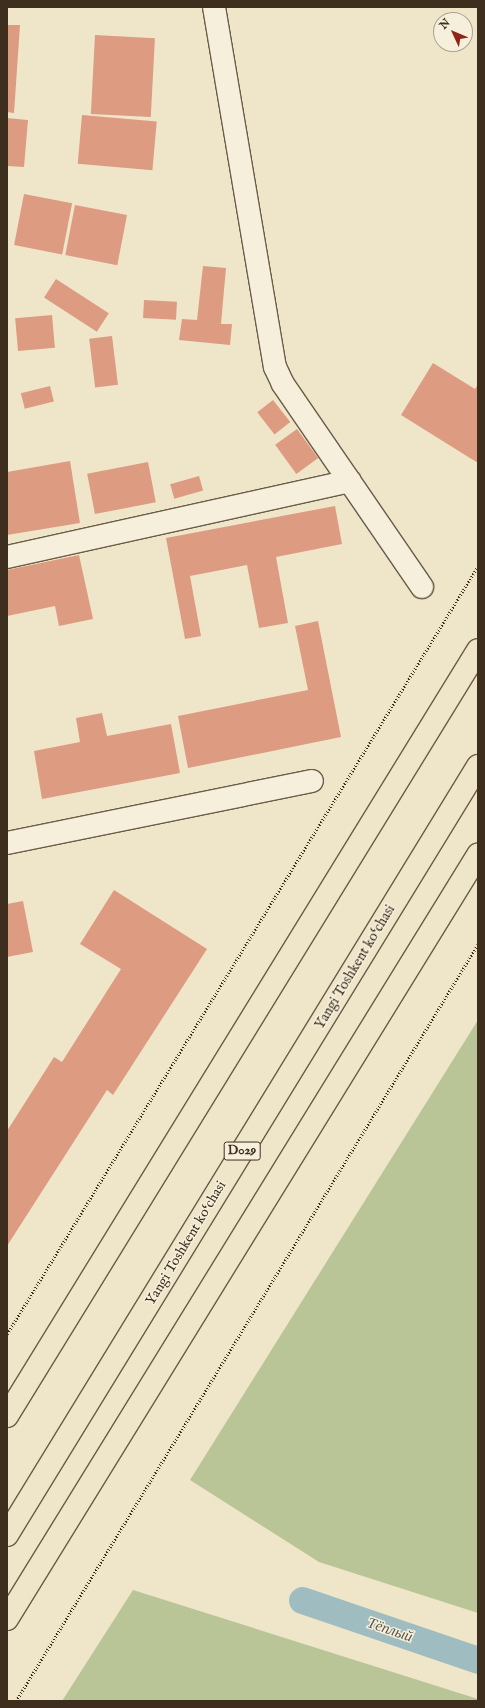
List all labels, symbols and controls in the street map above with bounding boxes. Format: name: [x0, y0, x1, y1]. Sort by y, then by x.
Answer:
north arrow: [433, 12, 473, 52]
text: N: [437, 16, 453, 33]
street label: Yangi Toshkent ko‘chasi: [311, 902, 399, 1032]
road number: D029: [223, 1140, 261, 1162]
street label: Yangi Toshkent ko‘chasi: [142, 1178, 230, 1308]
water label: Тёплый: [365, 1614, 415, 1646]

